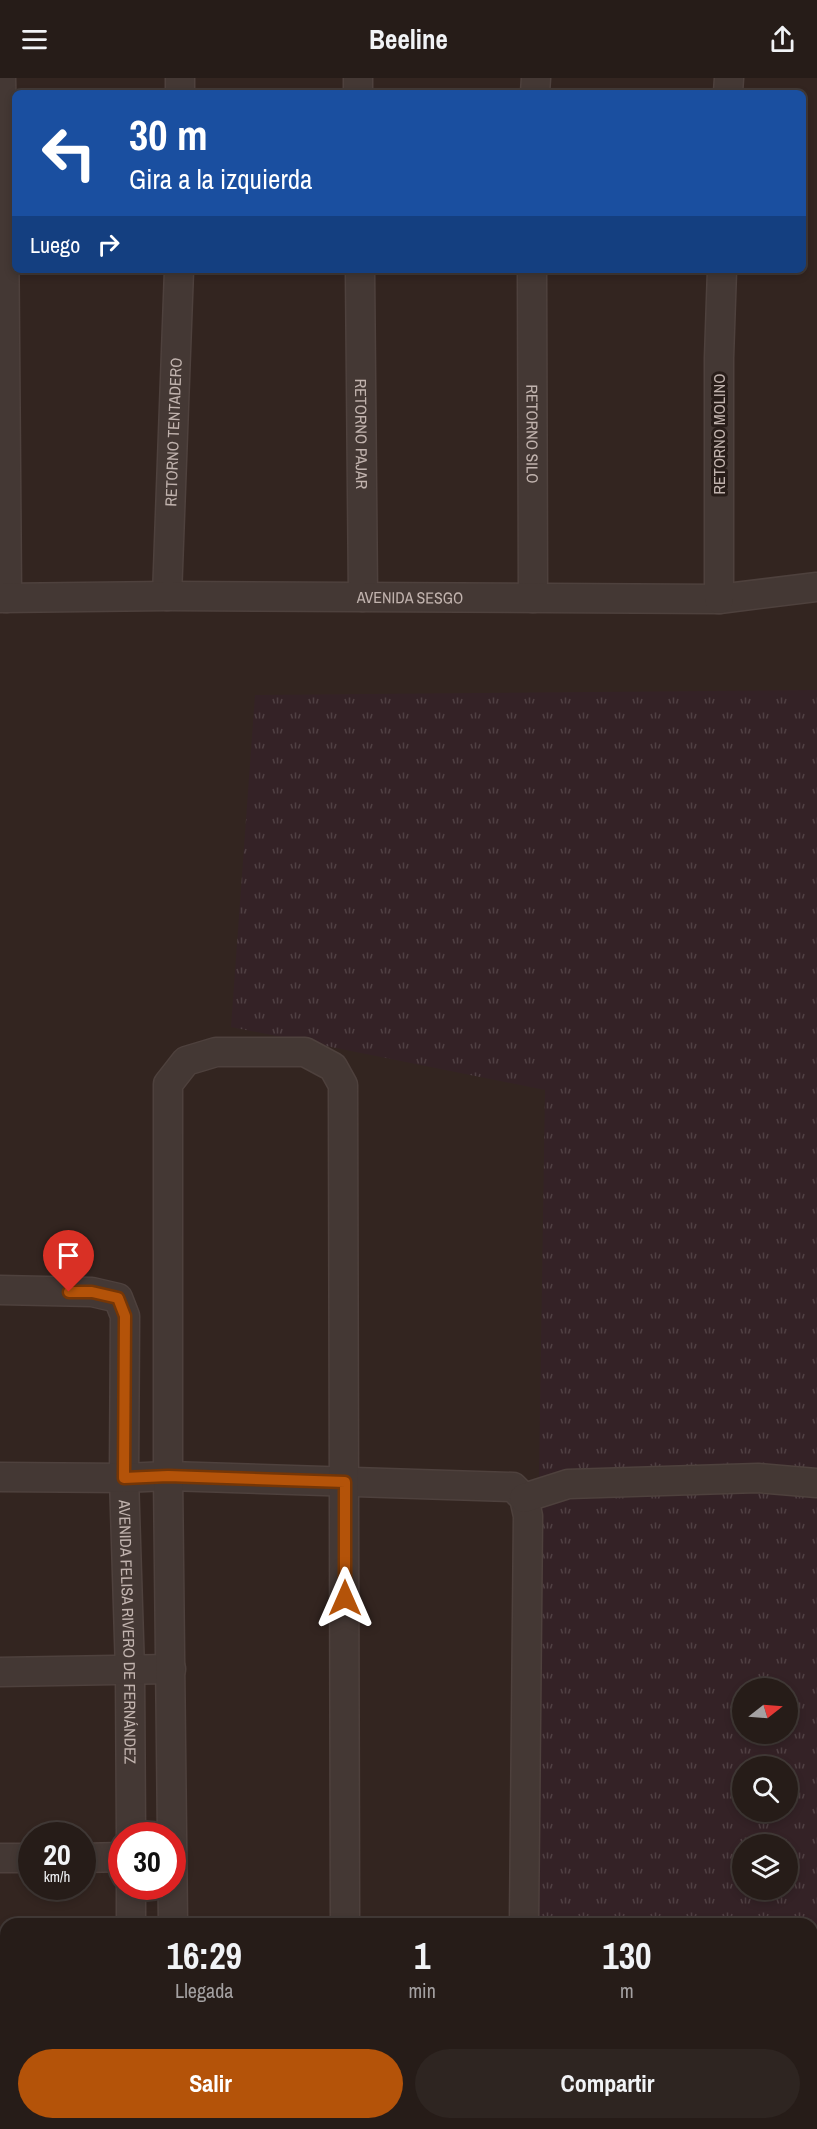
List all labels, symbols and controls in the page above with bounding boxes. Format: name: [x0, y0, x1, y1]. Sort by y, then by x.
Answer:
text: Beeline: [369, 21, 448, 57]
icon: menu: [18, 23, 51, 56]
icon: share: [766, 23, 799, 56]
text: 30 m: [129, 107, 208, 163]
icon: left: [30, 114, 108, 192]
text: Gira a la izquierda: [129, 161, 312, 197]
icon: right: [92, 228, 125, 261]
text: Luego: [30, 230, 80, 260]
street label: RETORNO TENTADERO: [159, 357, 187, 507]
street label: RETORNO MOLINO: [708, 374, 730, 494]
street label: RETORNO PAJAR: [350, 379, 373, 490]
street label: RETORNO SILO: [521, 384, 544, 484]
street label: AVENIDA SESGO: [356, 586, 463, 609]
pin: [43, 1230, 94, 1292]
icon: arrive: [52, 1239, 85, 1272]
street label: AVENIDA FELISA RIVERO DE FERNÁNDEZ: [114, 1499, 142, 1764]
position arrow: [313, 1566, 377, 1630]
north arrow: [732, 1678, 798, 1744]
map controls: [732, 1678, 798, 1900]
button: search: [732, 1756, 798, 1822]
speed limit sign: 30: [108, 1822, 186, 1900]
text: 20: [43, 1834, 71, 1874]
button: layers: [732, 1834, 798, 1900]
text: km/h: [44, 1866, 70, 1887]
text: 16:29: [166, 1932, 242, 1980]
text: 1: [414, 1932, 430, 1980]
text: 130: [602, 1932, 652, 1980]
text: Llegada: [175, 1977, 233, 2004]
text: min: [408, 1977, 436, 2004]
text: m: [620, 1977, 634, 2004]
button: Salir: [18, 2049, 403, 2118]
button: Compartir: [415, 2049, 800, 2118]

